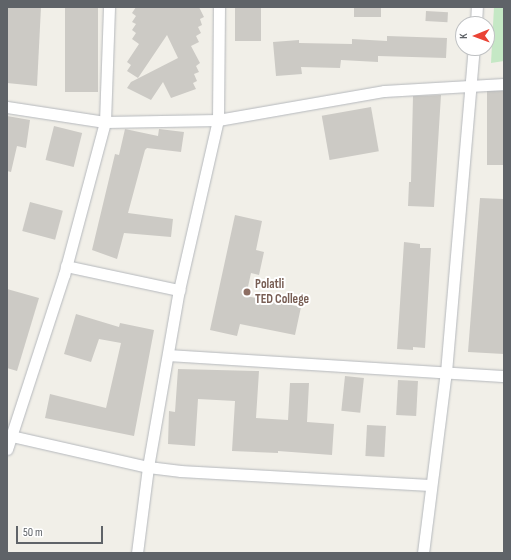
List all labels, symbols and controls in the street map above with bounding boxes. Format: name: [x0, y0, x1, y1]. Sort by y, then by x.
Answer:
north arrow: [455, 16, 495, 56]
text: K: [457, 33, 470, 39]
place label: Polatli TED College: [255, 277, 309, 308]
marker: Polatli TED College: [242, 287, 252, 297]
scale bar: [18, 518, 105, 544]
text: 50 m: [23, 525, 43, 540]

